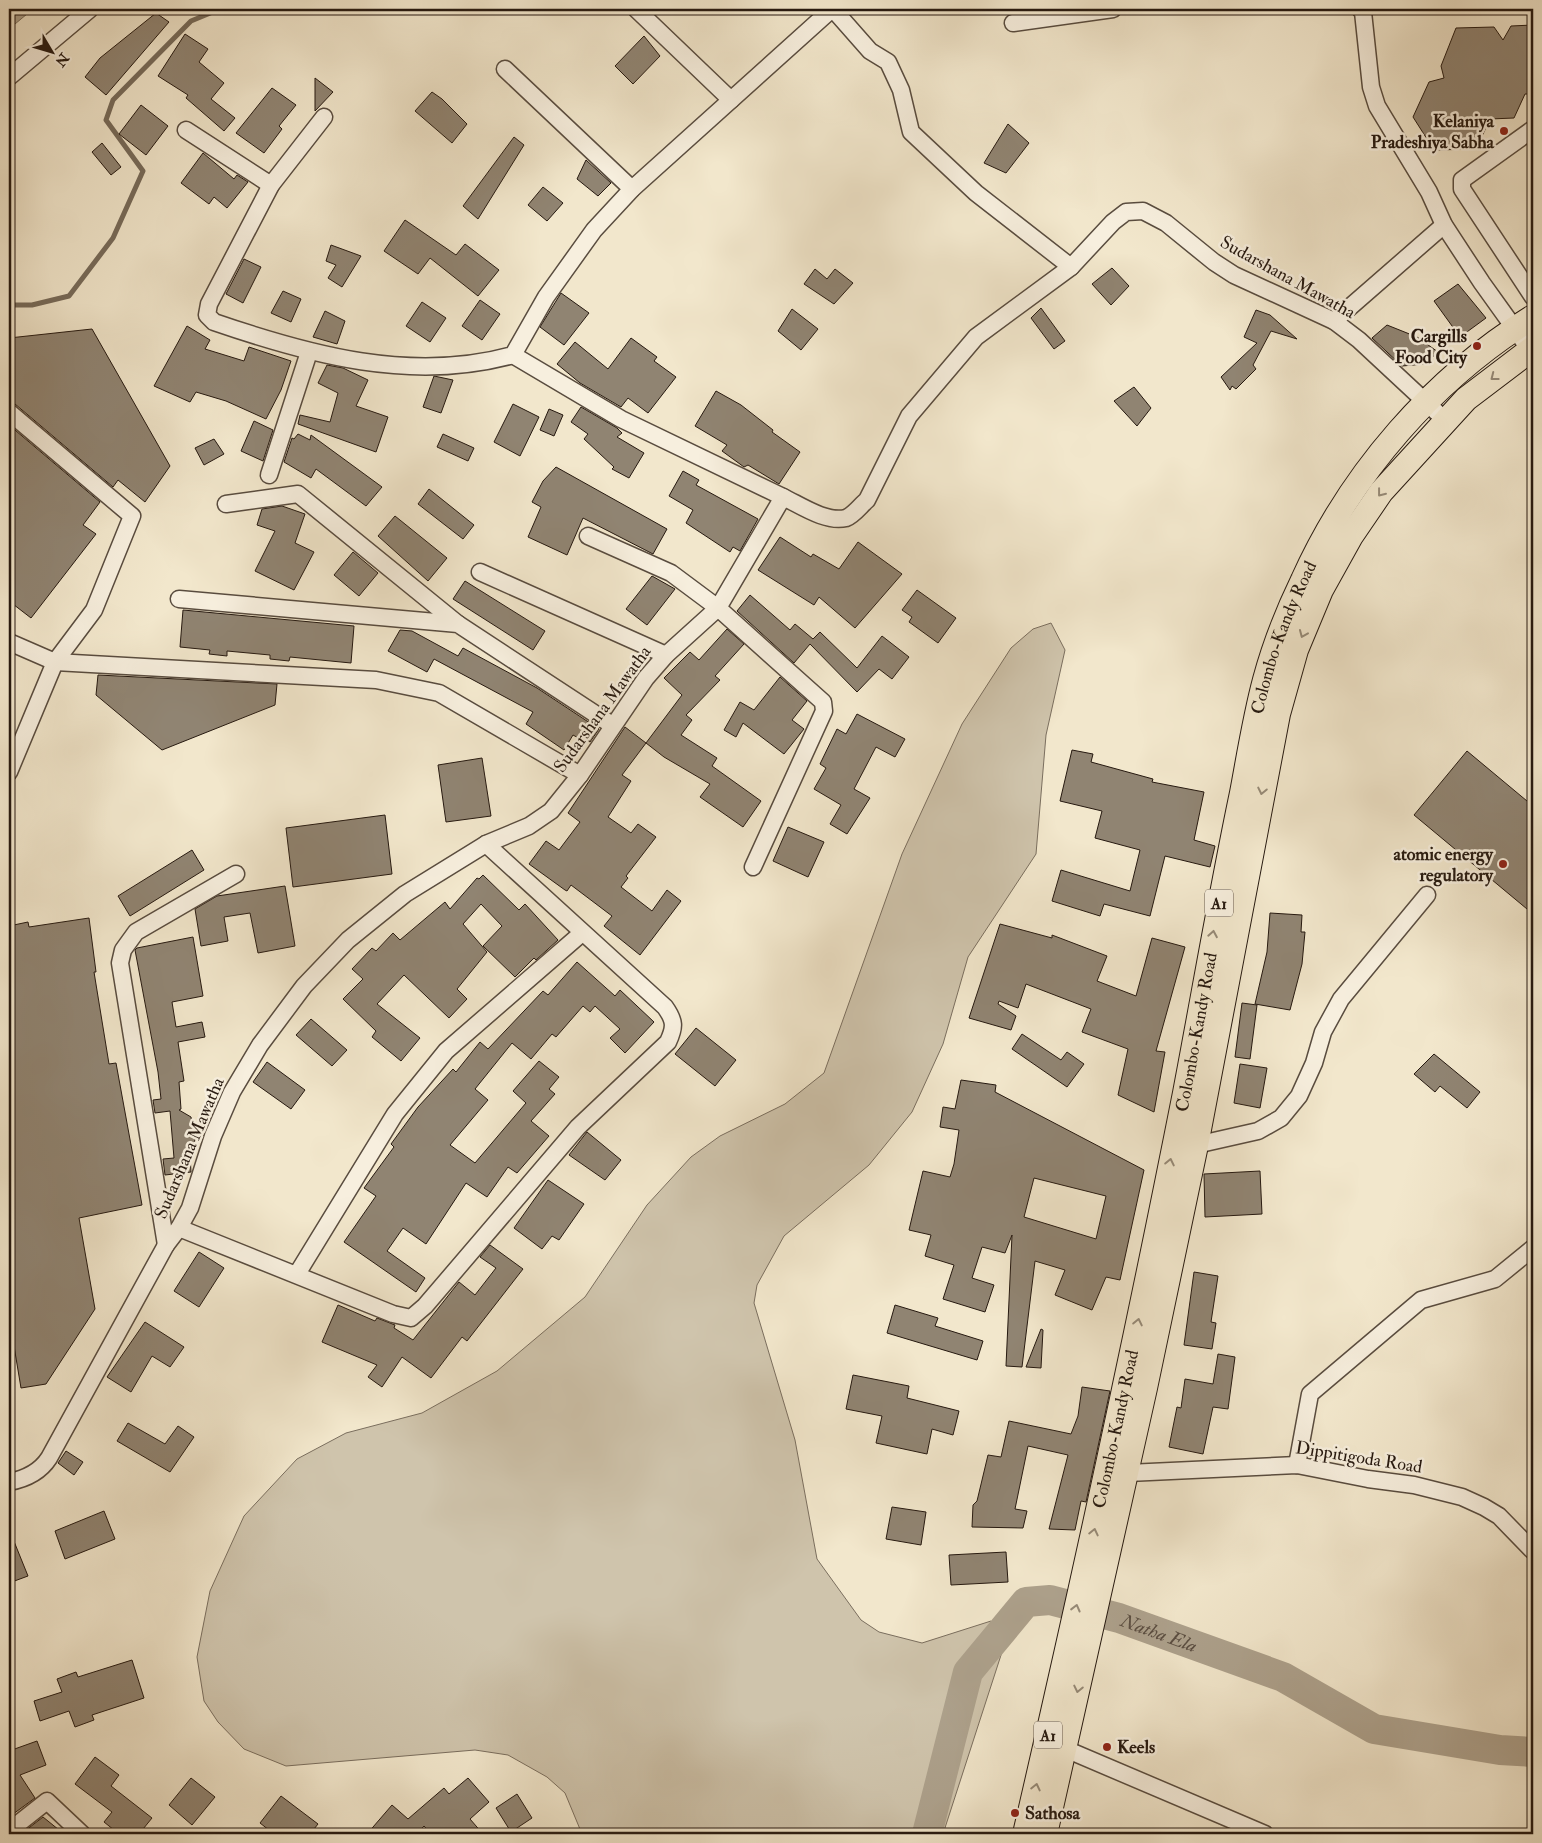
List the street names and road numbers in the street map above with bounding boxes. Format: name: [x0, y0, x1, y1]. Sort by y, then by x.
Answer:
street label: Sudarshana Mawatha: [1216, 231, 1360, 324]
street label: Colombo-Kandy Road: [1246, 557, 1322, 716]
street label: Sudarshana Mawatha: [549, 641, 657, 777]
road number: A1: [1205, 890, 1233, 916]
street label: Colombo-Kandy Road: [1171, 951, 1223, 1114]
street label: Sudarshana Mawatha: [149, 1074, 230, 1222]
street label: Colombo-Kandy Road: [1088, 1348, 1144, 1510]
street label: Dippitigoda Road: [1294, 1436, 1424, 1479]
road number: A1: [1034, 1722, 1062, 1748]

